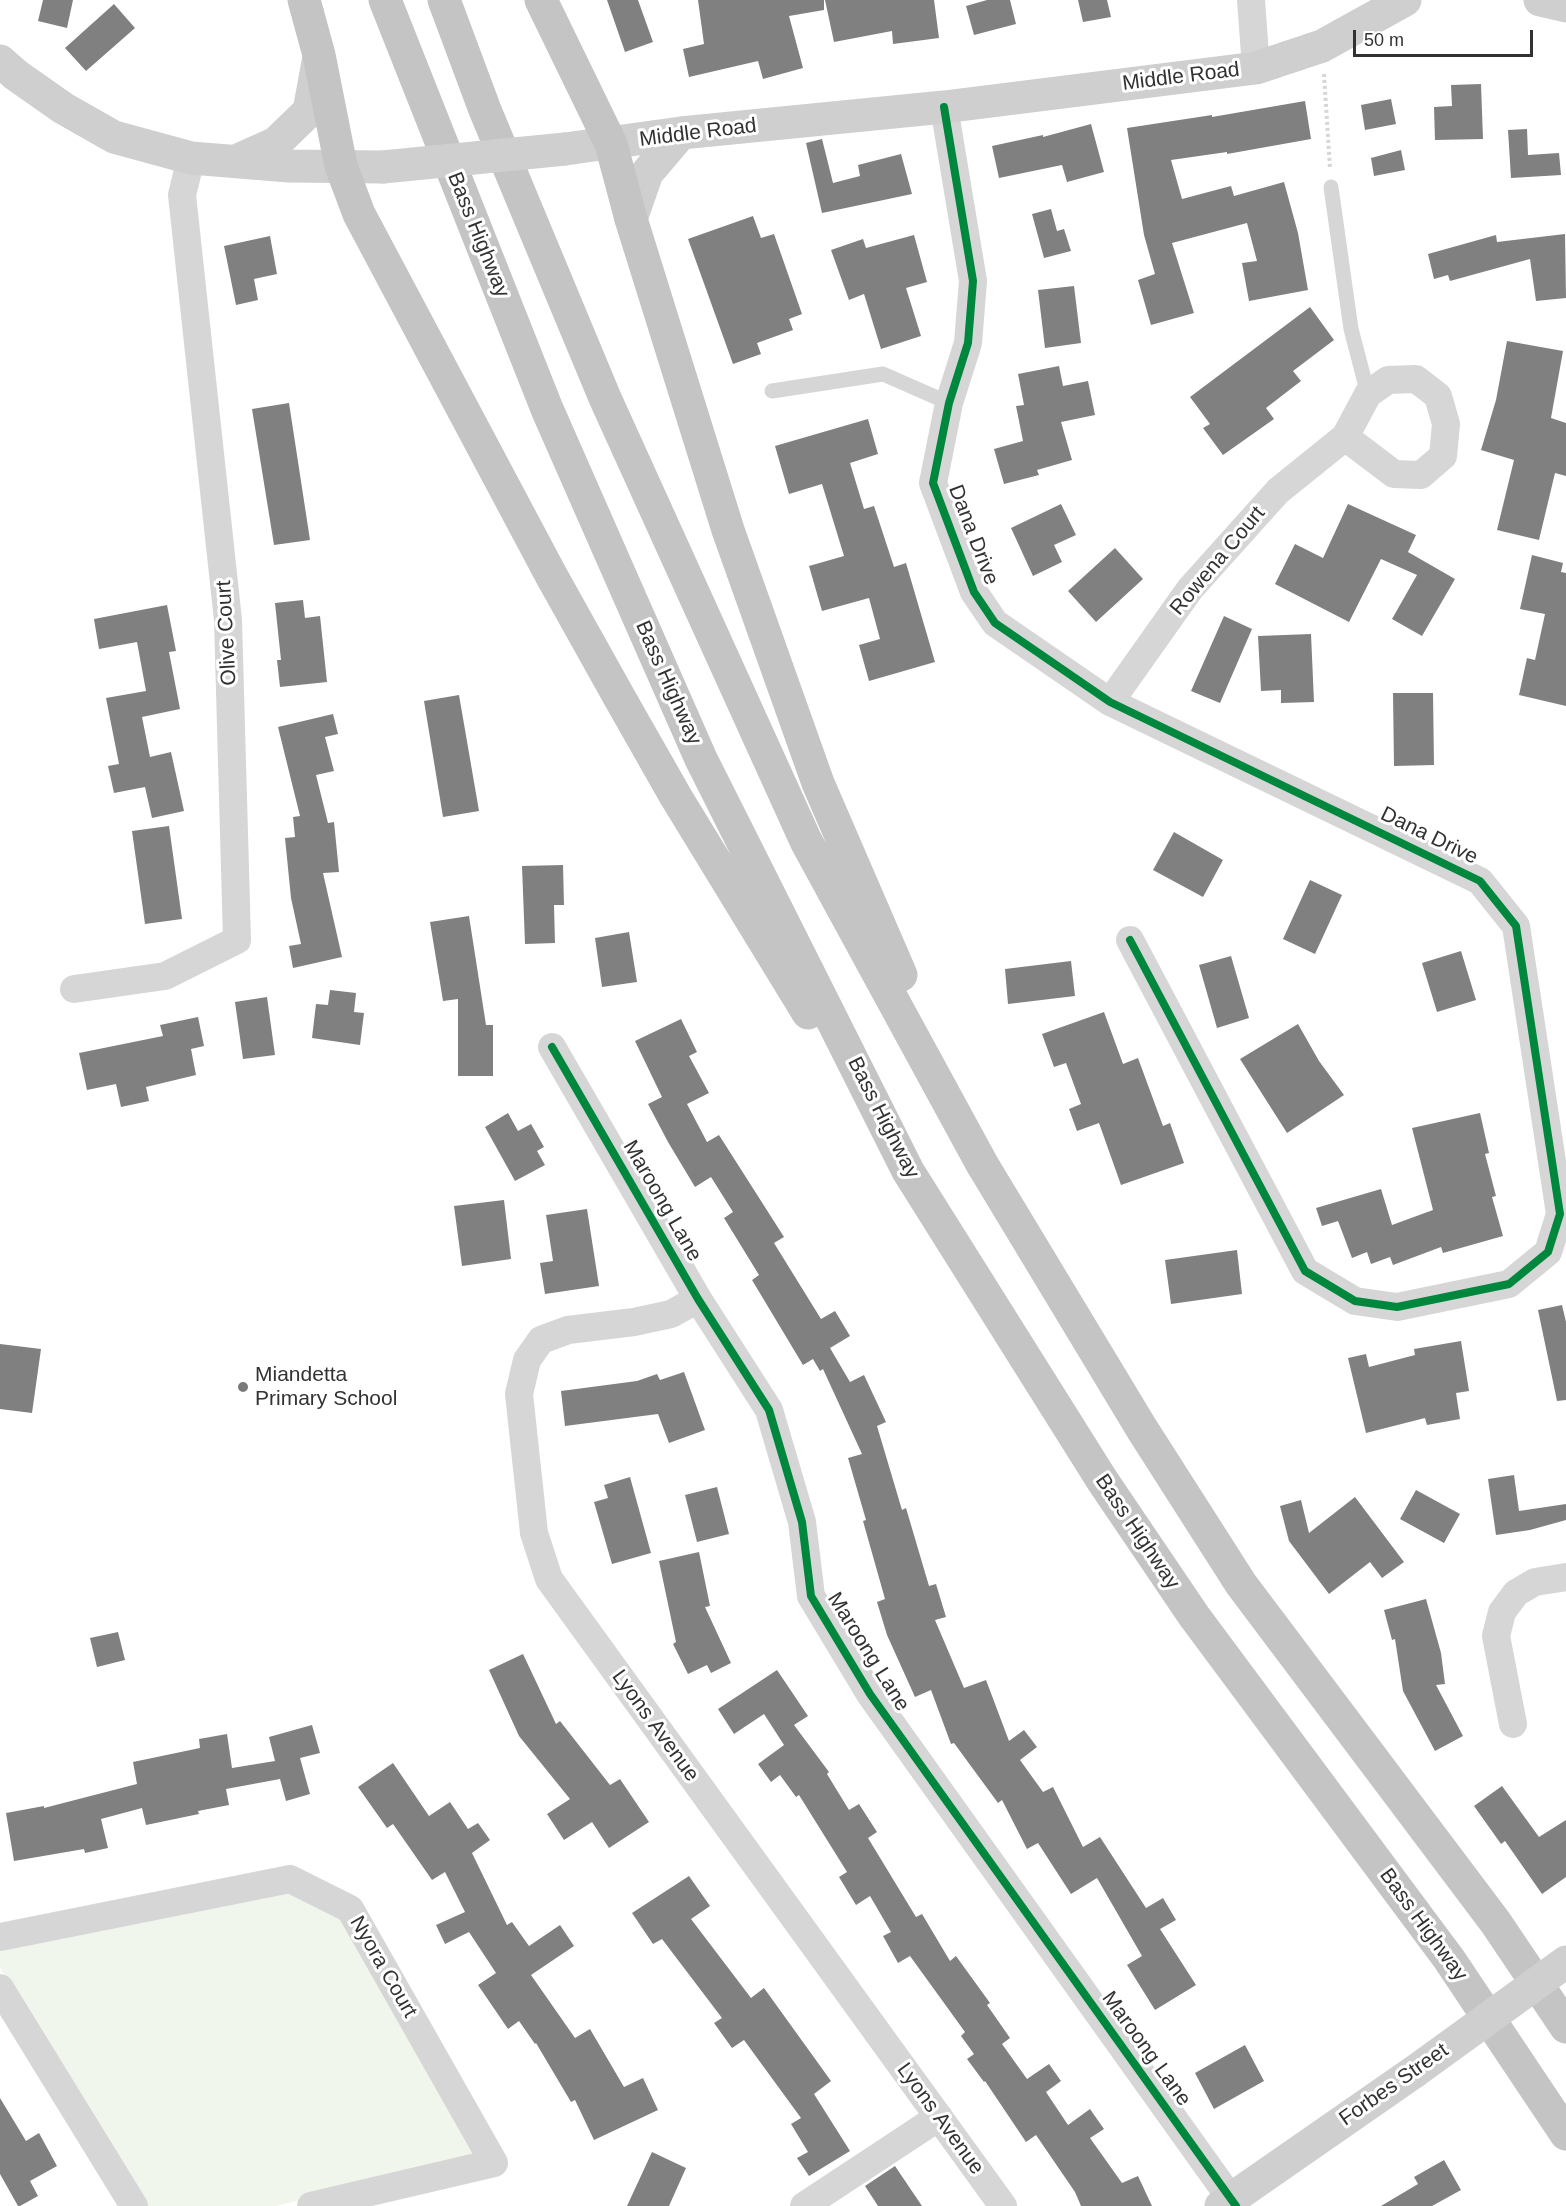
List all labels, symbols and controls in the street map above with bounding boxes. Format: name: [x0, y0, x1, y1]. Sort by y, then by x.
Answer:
scale bar: [1356, 18, 1536, 56]
text: 50 m: [1364, 30, 1404, 50]
street label: Middle Road: [1121, 57, 1241, 97]
street label: Middle Road: [638, 113, 758, 153]
street label: Bass Highway: [441, 169, 515, 301]
street label: Dana Drive: [942, 481, 1004, 589]
street label: Rowena Court: [1165, 501, 1271, 621]
street label: Olive Court: [212, 580, 242, 686]
street label: Bass Highway: [629, 617, 707, 749]
street label: Dana Drive: [1376, 802, 1482, 870]
street label: Bass Highway: [842, 1053, 924, 1183]
street label: Maroong Lane: [617, 1136, 707, 1266]
place label: Miandetta Primary School: [255, 1362, 397, 1412]
marker: Miandetta Primary School: [236, 1380, 250, 1394]
street label: Bass Highway: [1089, 1470, 1185, 1594]
street label: Maroong Lane: [821, 1588, 915, 1716]
street label: Lyons Avenue: [606, 1665, 704, 1787]
street label: Bass Highway: [1374, 1864, 1472, 1986]
street label: Nyora Court: [344, 1912, 422, 2022]
street label: Maroong Lane: [1096, 1987, 1196, 2111]
street label: Forbes Street: [1335, 2038, 1453, 2132]
street label: Lyons Avenue: [891, 2058, 989, 2180]

